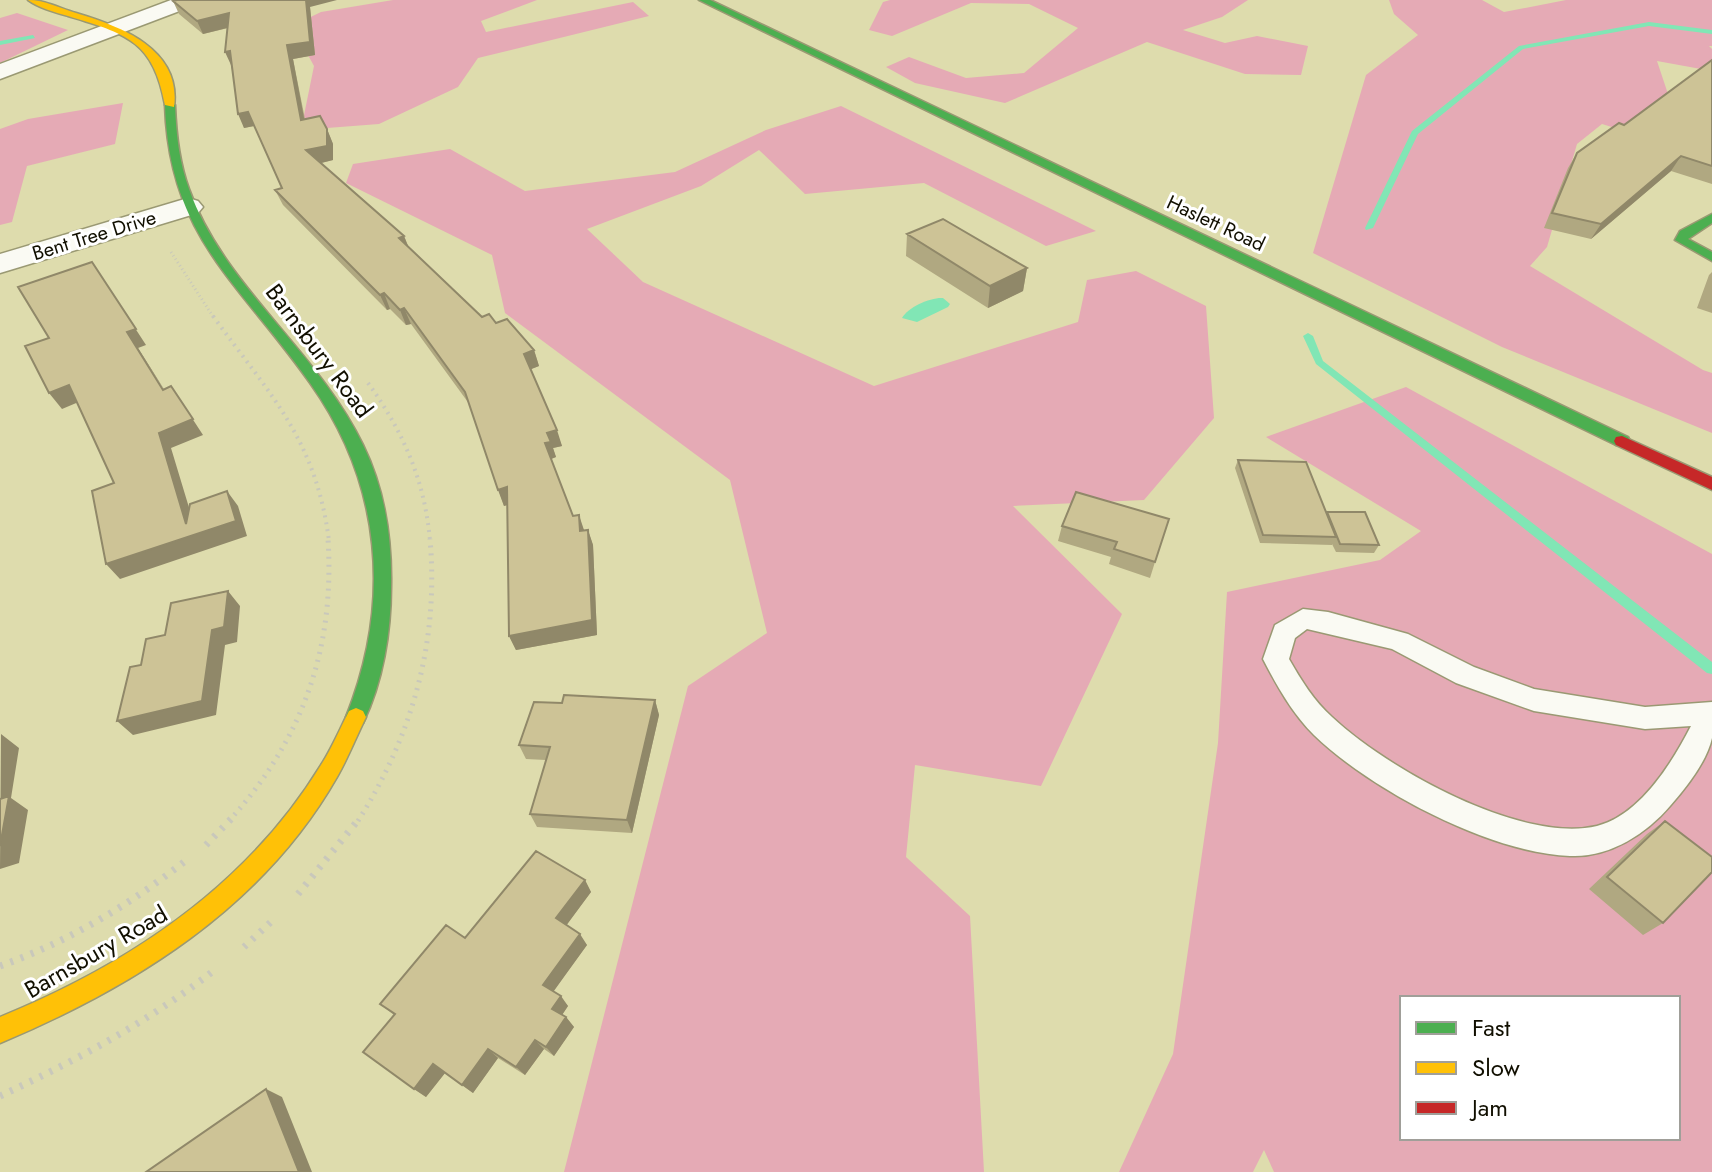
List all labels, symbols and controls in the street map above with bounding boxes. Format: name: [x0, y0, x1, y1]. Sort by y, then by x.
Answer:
street label: Haslett Road: [1162, 188, 1270, 259]
street label: Bent Tree Drive: [29, 203, 160, 268]
street label: Barnsbury Road: [257, 276, 382, 425]
street label: Barnsbury Road: [18, 896, 174, 1007]
legend: [1400, 996, 1680, 1140]
text: Fast: [1472, 1010, 1510, 1045]
text: Slow: [1472, 1050, 1520, 1085]
text: Jam: [1469, 1090, 1508, 1125]

